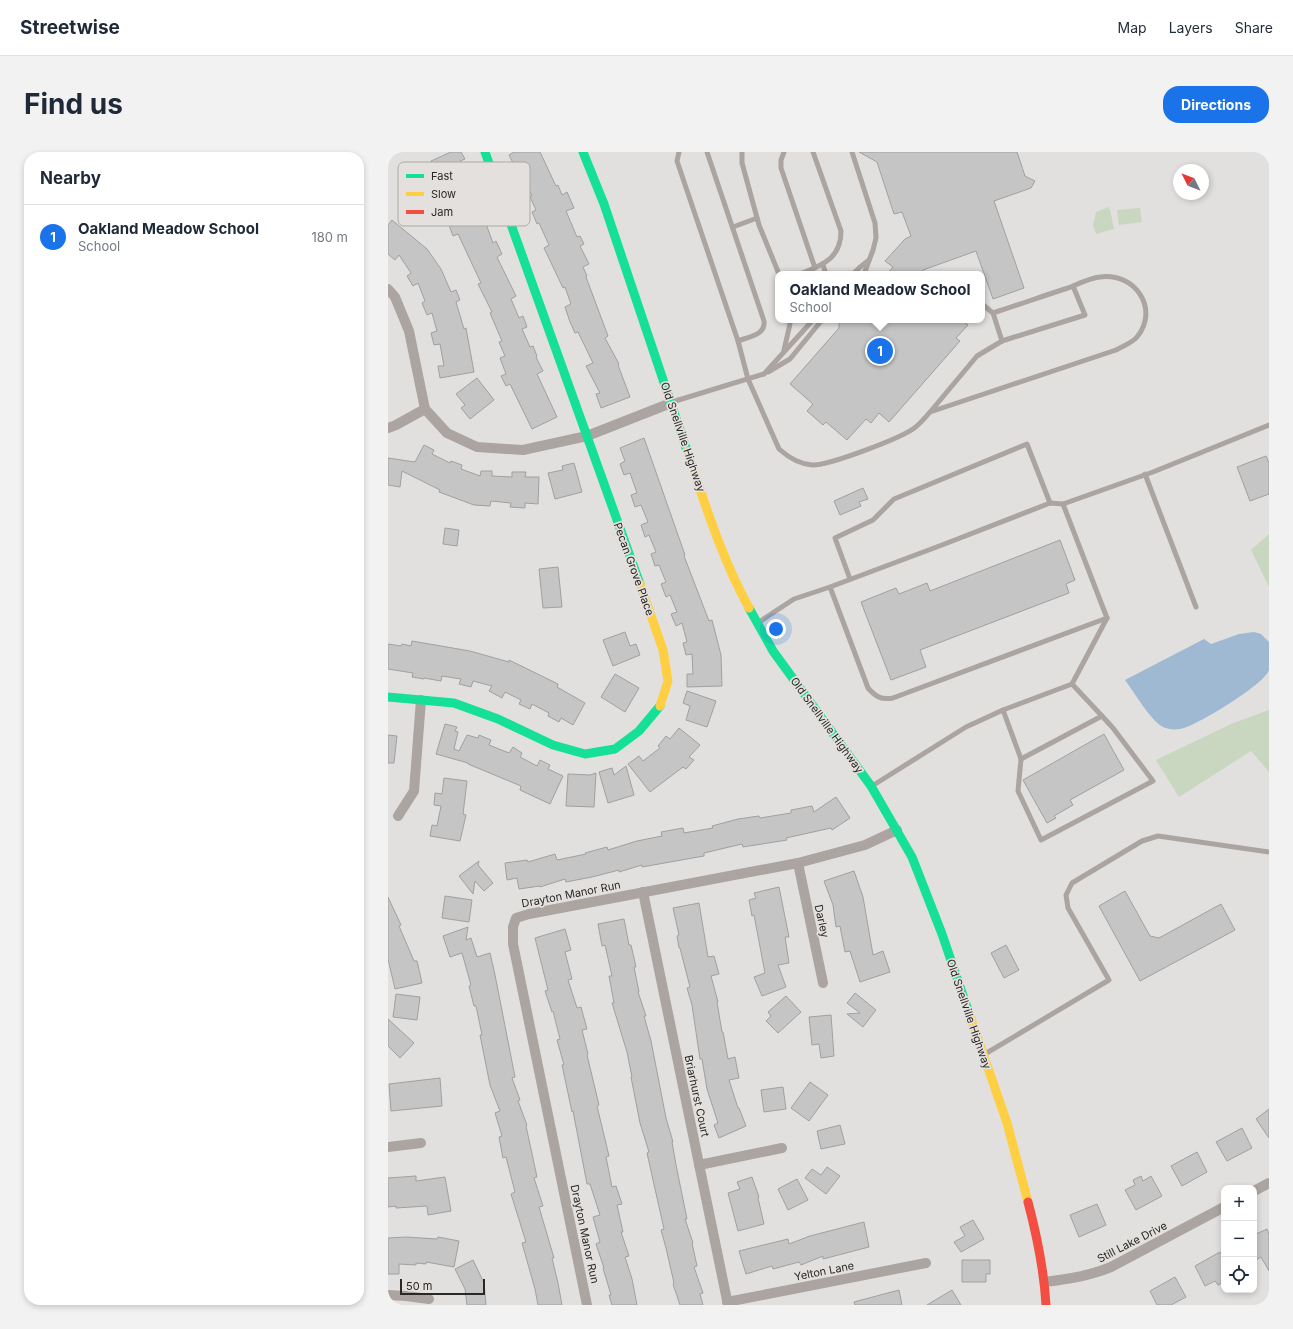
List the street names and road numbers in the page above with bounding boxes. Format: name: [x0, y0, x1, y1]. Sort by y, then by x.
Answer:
street label: Old Snellville Highway: [658, 380, 708, 494]
street label: Pecan Grove Place: [611, 521, 657, 617]
street label: Old Snellville Highway: [787, 674, 867, 776]
street label: Drayton Manor Run: [520, 878, 622, 910]
street label: Darley: [812, 903, 832, 939]
street label: Old Snellville Highway: [944, 957, 994, 1071]
street label: Briarhurst Court: [681, 1054, 713, 1139]
street label: Drayton Manor Run: [568, 1183, 602, 1285]
street label: Still Lake Drive: [1095, 1218, 1169, 1266]
street label: Yelton Lane: [793, 1258, 855, 1284]

